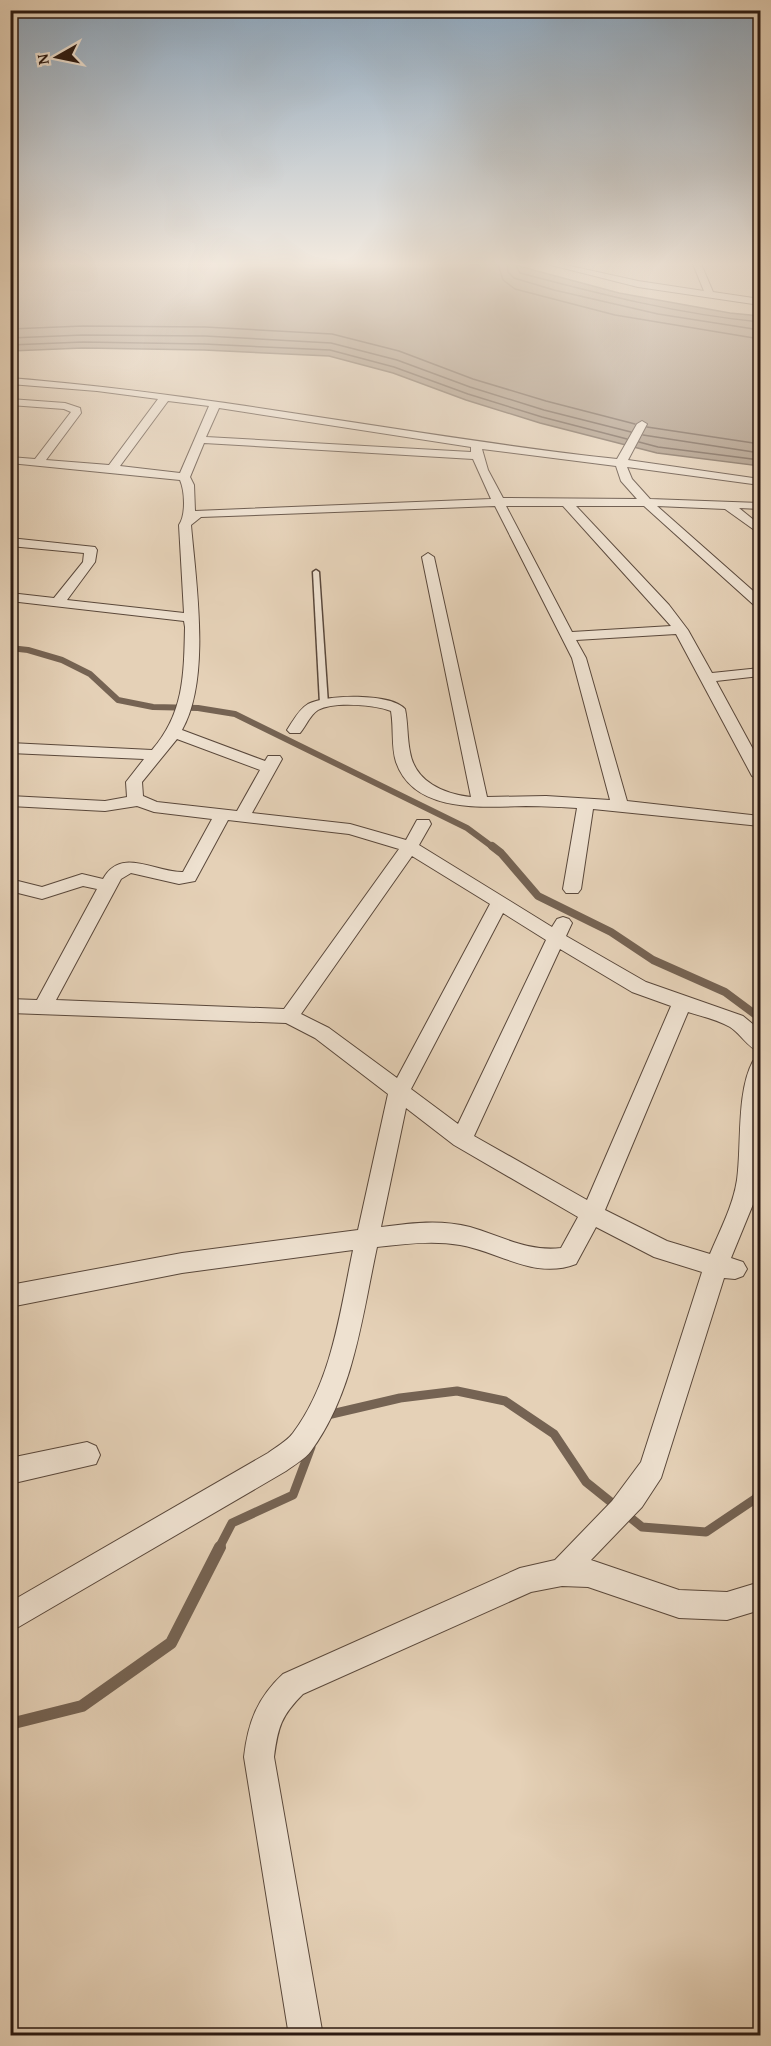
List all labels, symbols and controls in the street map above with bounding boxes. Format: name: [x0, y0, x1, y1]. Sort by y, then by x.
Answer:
north arrow: [27, 27, 87, 87]
text: N: [29, 52, 55, 67]

